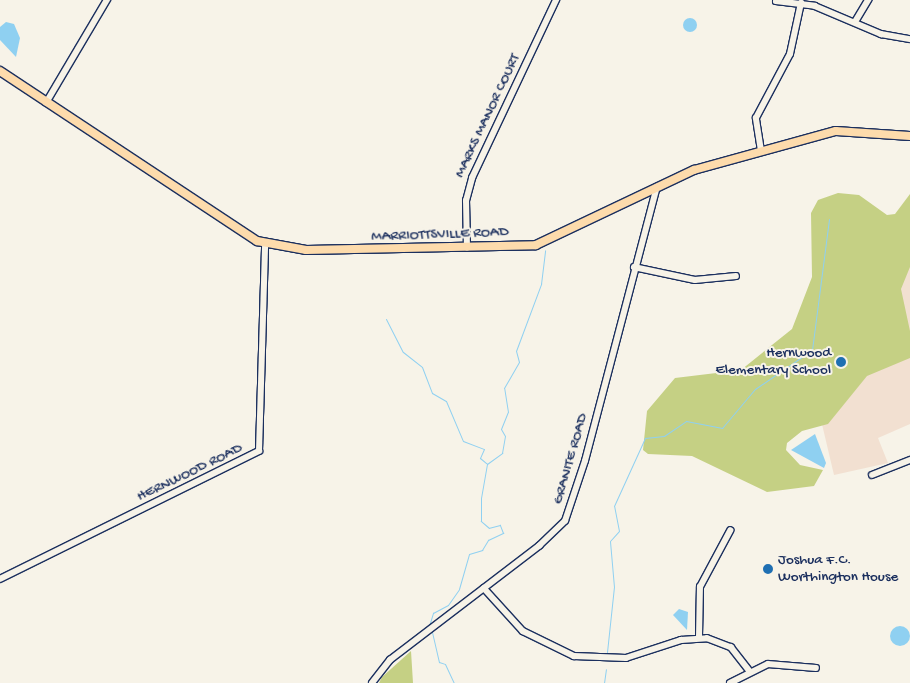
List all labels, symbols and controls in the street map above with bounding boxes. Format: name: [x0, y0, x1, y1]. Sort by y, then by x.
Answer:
street label: MARKS MANOR COURT: [451, 51, 525, 181]
street label: MARRIOTTSVILLE ROAD: [371, 224, 509, 246]
place label: Hernwood Elementary School: [715, 344, 831, 379]
marker: Hernwood Elementary School: [835, 356, 847, 368]
street label: GRANITE ROAD: [549, 411, 593, 507]
street label: HERNWOOD ROAD: [134, 440, 246, 506]
place label: Joshua F.C. Worthington House: [778, 551, 898, 586]
marker: Joshua F.C. Worthington House: [762, 563, 774, 575]

